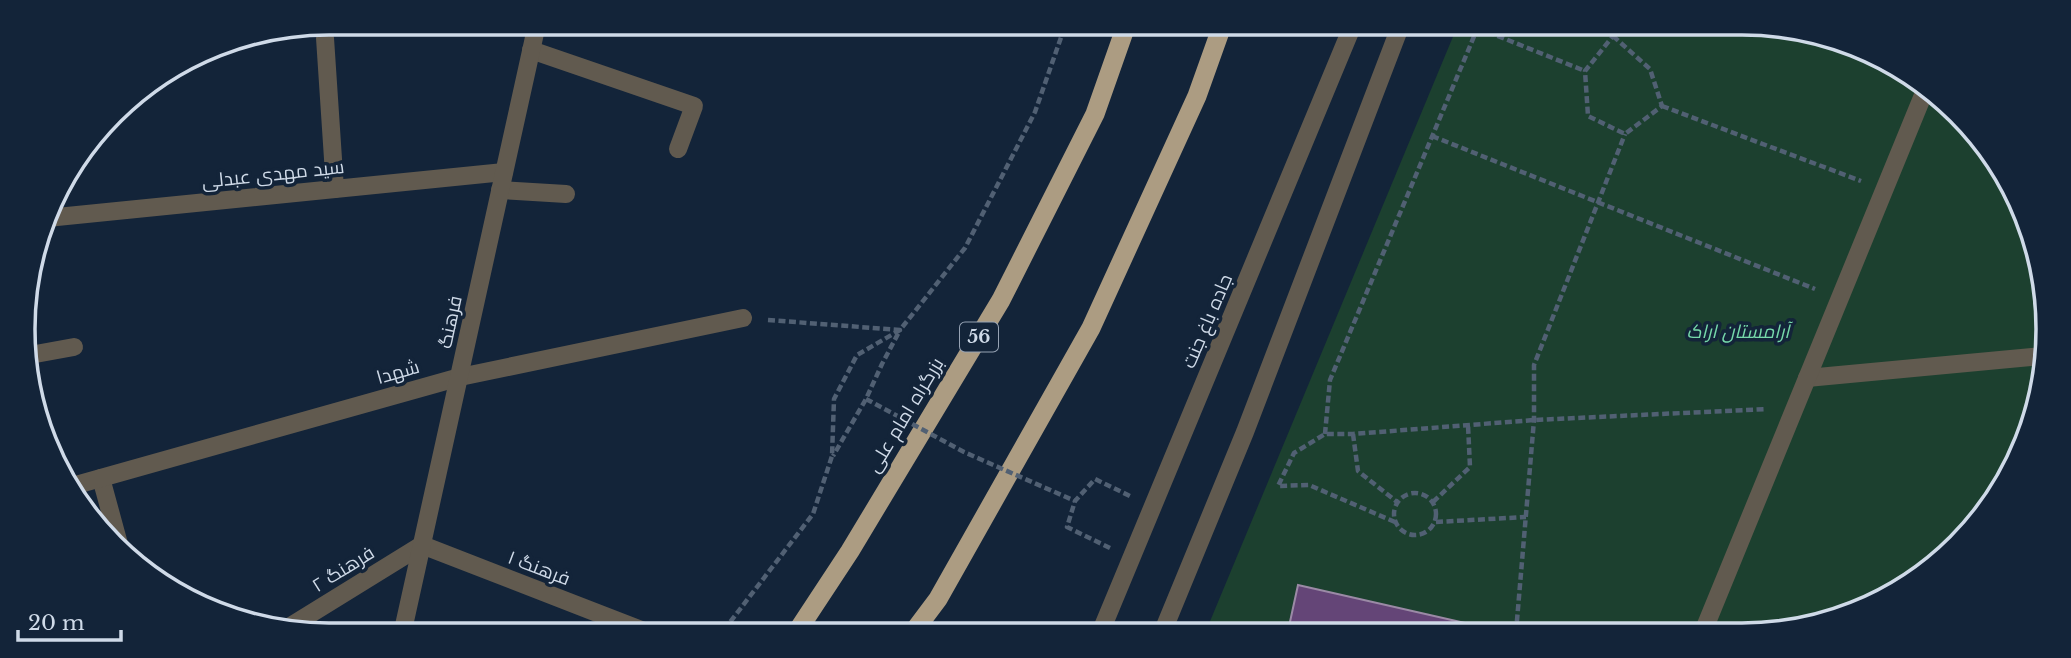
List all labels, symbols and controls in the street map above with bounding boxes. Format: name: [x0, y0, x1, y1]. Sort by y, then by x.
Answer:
street label: سید مهدی عبدلی: [201, 155, 345, 193]
street label: جاده باغ جنت: [1177, 270, 1239, 372]
street label: فرهنگ: [433, 293, 467, 351]
park label: آرامستان اراک: [1687, 320, 1793, 343]
road number: 56: [960, 323, 998, 352]
street label: بزرگراه امام علی: [862, 353, 950, 478]
street label: شهدا: [374, 355, 422, 389]
street label: فرهنگ ۲: [308, 541, 378, 597]
street label: فرهنگ ۱: [505, 546, 573, 590]
scale bar: [18, 598, 121, 642]
text: 20 m: [28, 610, 85, 636]

